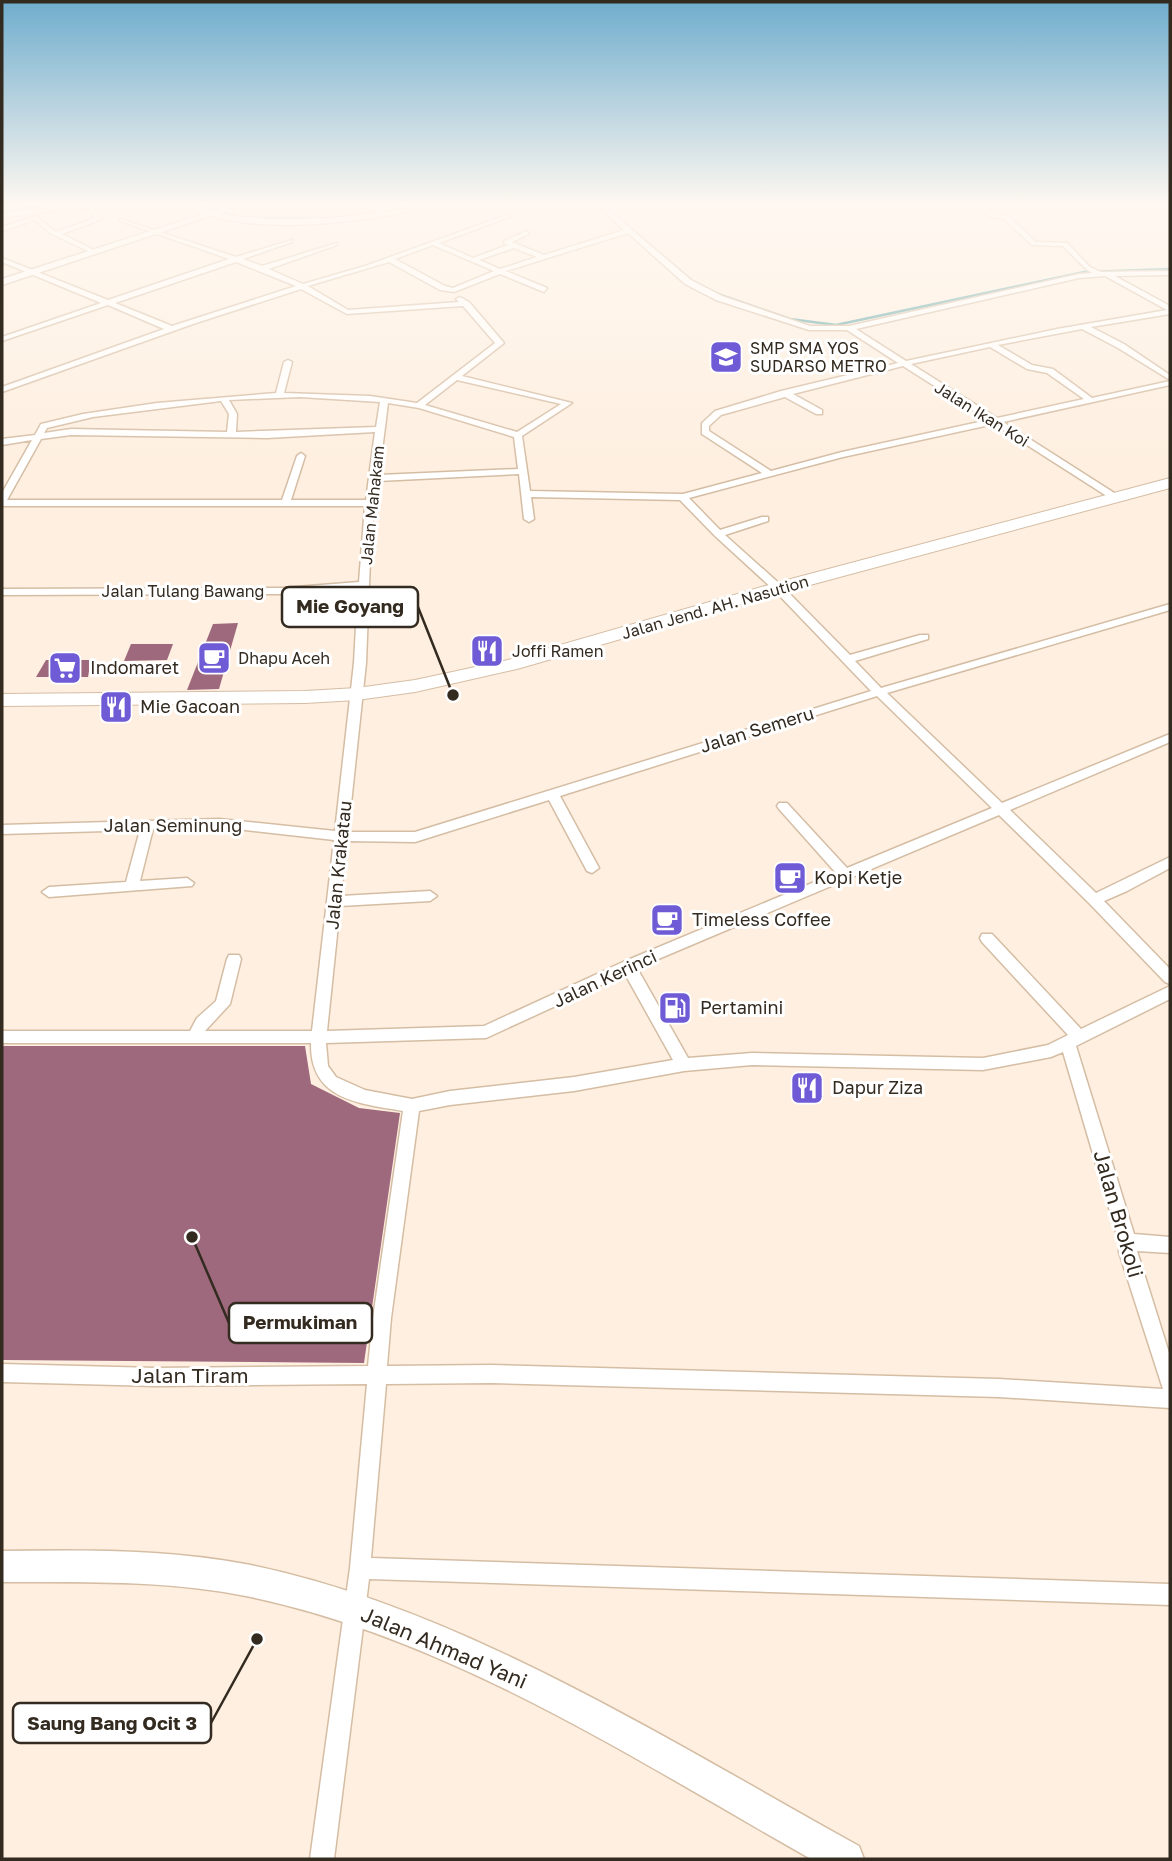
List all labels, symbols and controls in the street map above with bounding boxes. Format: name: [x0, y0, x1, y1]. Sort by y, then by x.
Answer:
school or university icon: SMP SMA YOS SUDARSO METRO: [707, 338, 745, 376]
place label: SMP SMA YOS SUDARSO METRO: [750, 338, 887, 376]
street label: Jalan Ikan Koi: [931, 377, 1033, 451]
street label: Jalan Mahakam: [356, 444, 388, 566]
street label: Jalan Jend. AH. Nasution: [619, 571, 811, 643]
street label: Jalan Tulang Bawang: [102, 581, 264, 601]
callout: Mie Goyang: [282, 587, 418, 627]
text: Mie Goyang: [296, 594, 404, 617]
restaurant icon: Joffi Ramen: [468, 632, 506, 670]
cafe icon: Dhapu Aceh: [195, 639, 233, 677]
place label: Joffi Ramen: [512, 641, 604, 661]
place label: Dhapu Aceh: [238, 648, 330, 668]
supermarket icon: Indomaret: [46, 649, 84, 687]
place label: Indomaret: [90, 656, 179, 678]
restaurant icon: Mie Gacoan: [97, 688, 135, 726]
place label: Mie Gacoan: [140, 695, 240, 717]
street label: Jalan Semeru: [697, 701, 816, 757]
street label: Jalan Krakatau: [320, 799, 356, 930]
street label: Jalan Seminung: [104, 814, 242, 836]
cafe icon: Kopi Ketje: [771, 859, 809, 897]
place label: Kopi Ketje: [814, 866, 902, 888]
cafe icon: Timeless Coffee: [648, 901, 686, 939]
place label: Timeless Coffee: [692, 908, 831, 930]
street label: Jalan Kerinci: [549, 945, 660, 1012]
fuel station icon: Pertamini: [656, 989, 694, 1027]
place label: Pertamini: [700, 996, 783, 1018]
restaurant icon: Dapur Ziza: [788, 1069, 826, 1107]
place label: Dapur Ziza: [832, 1076, 923, 1098]
street label: Jalan Brokoli: [1088, 1147, 1150, 1280]
callout: Permukiman: [229, 1303, 372, 1343]
text: Permukiman: [243, 1310, 357, 1333]
street label: Jalan Tiram: [131, 1362, 249, 1388]
street label: Jalan Ahmad Yani: [357, 1600, 531, 1694]
callout: Saung Bang Ocit 3: [13, 1703, 211, 1743]
text: Saung Bang Ocit 3: [27, 1711, 197, 1734]

